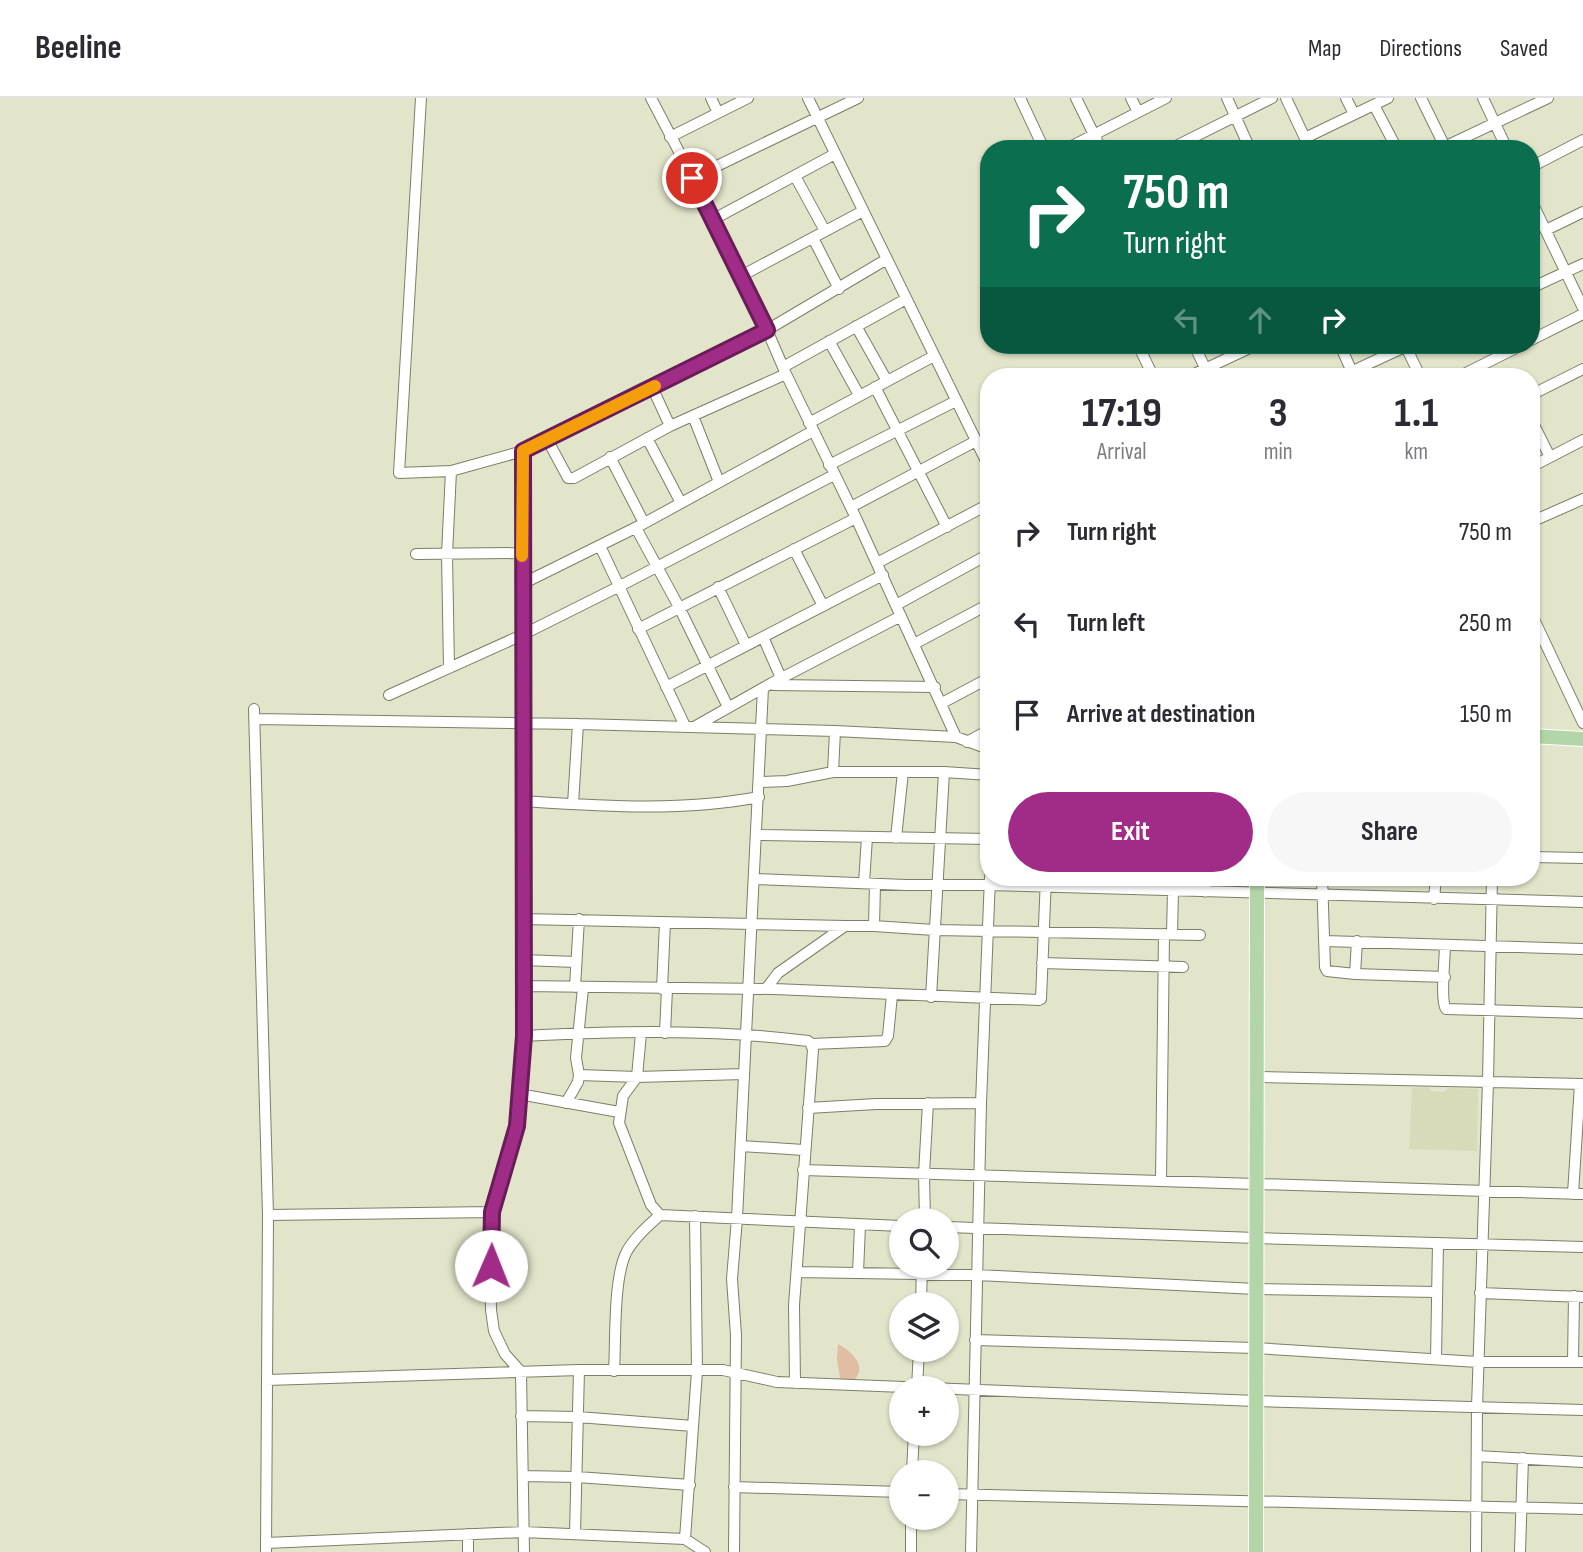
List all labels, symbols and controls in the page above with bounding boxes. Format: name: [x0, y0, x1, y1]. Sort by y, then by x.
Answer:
text: Beeline: [35, 28, 122, 68]
text: Map: [1308, 34, 1341, 63]
text: Directions: [1379, 34, 1462, 63]
text: Saved: [1500, 34, 1548, 63]
pin: [662, 148, 722, 208]
icon: arrive: [673, 159, 711, 197]
text: 750 m: [1123, 164, 1229, 223]
icon: right: [1008, 168, 1099, 259]
text: Turn right: [1123, 224, 1227, 263]
icon: left: [1168, 301, 1206, 339]
icon: ahead: [1241, 301, 1279, 339]
icon: right: [1314, 301, 1352, 339]
text: 17:19: [1082, 388, 1162, 439]
text: 3: [1269, 388, 1288, 439]
text: 1.1: [1394, 388, 1438, 439]
text: Arrival: [1097, 438, 1147, 466]
text: min: [1264, 438, 1293, 466]
text: km: [1404, 438, 1428, 466]
icon: right: [1008, 514, 1046, 552]
text: Turn right: [1067, 517, 1156, 548]
text: 750 m: [1459, 517, 1512, 548]
icon: left: [1008, 605, 1046, 643]
text: Turn left: [1067, 608, 1145, 639]
text: 250 m: [1458, 608, 1512, 639]
icon: arrive: [1008, 696, 1046, 734]
text: Arrive at destination: [1067, 699, 1255, 730]
text: 150 m: [1460, 699, 1512, 730]
button: Exit: [1008, 792, 1253, 872]
button: Share: [1267, 792, 1512, 872]
map controls: [889, 1208, 959, 1530]
button: search: [889, 1208, 959, 1278]
position arrow: [454, 1229, 528, 1303]
button: layers: [889, 1292, 959, 1362]
button: +: [889, 1376, 959, 1446]
button: −: [889, 1460, 959, 1530]

